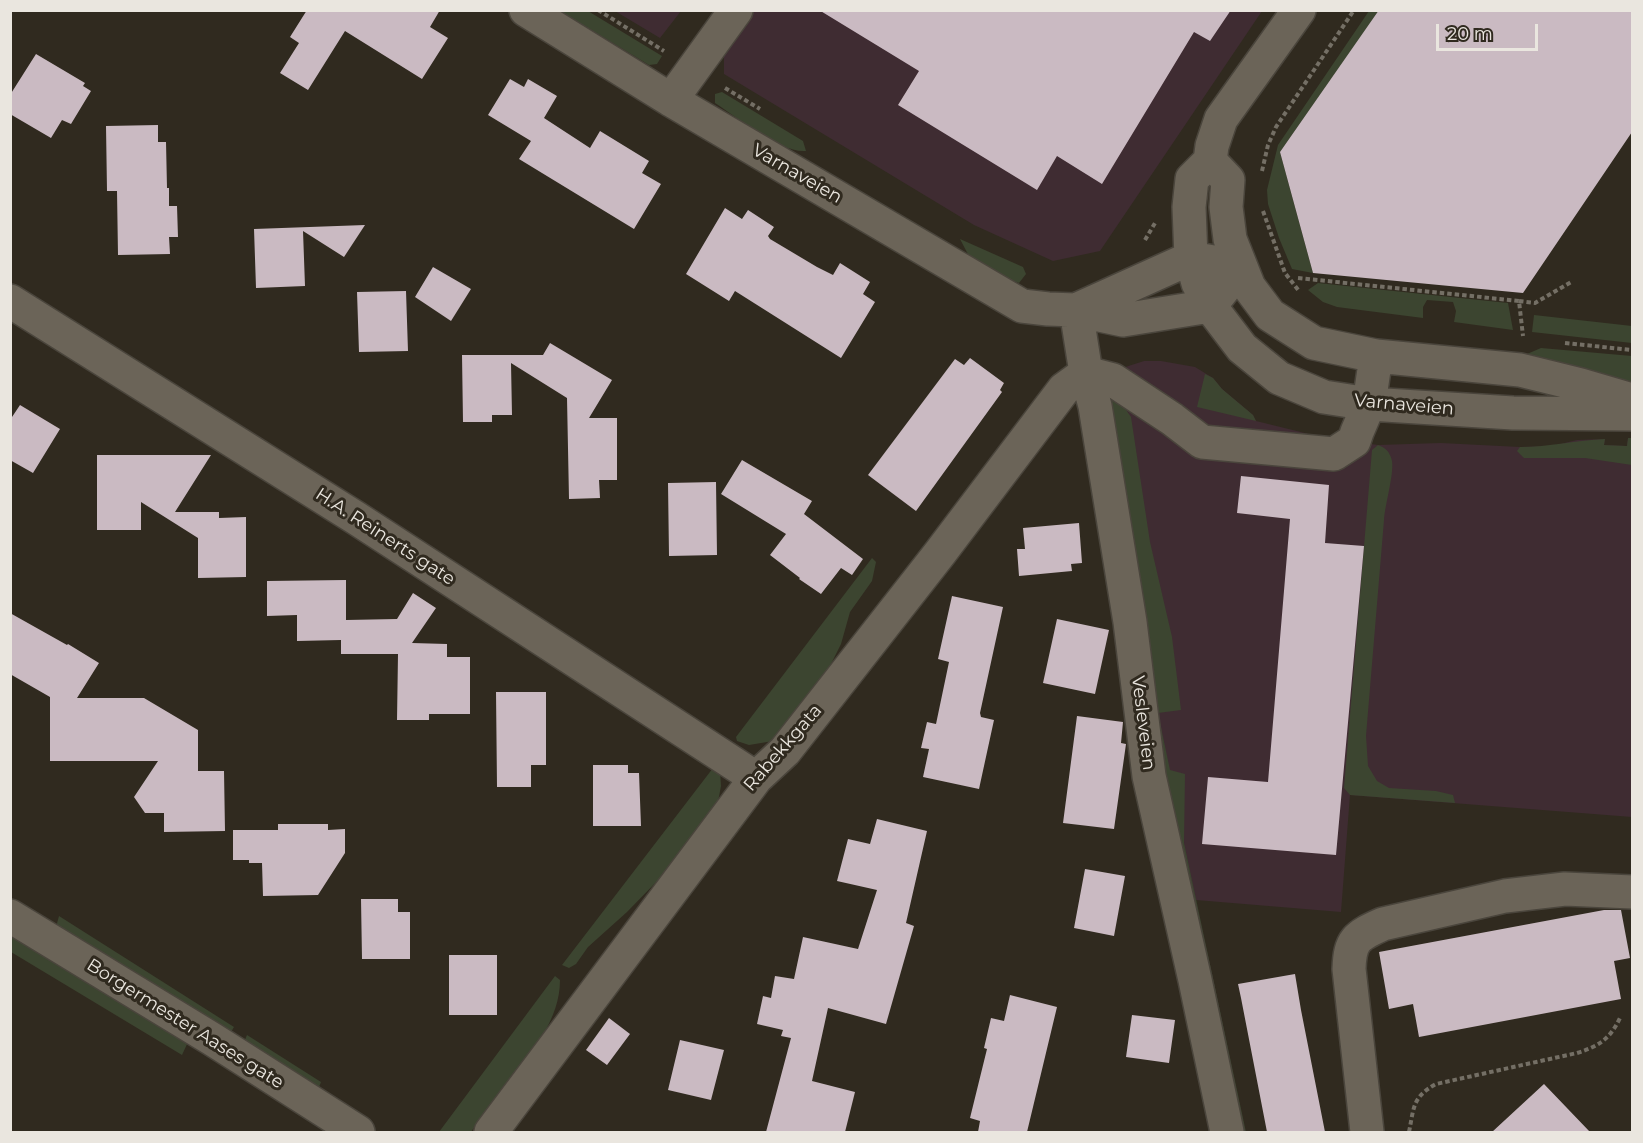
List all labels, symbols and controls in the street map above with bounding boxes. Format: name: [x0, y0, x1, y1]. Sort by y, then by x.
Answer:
scale bar: [1439, 12, 1541, 50]
text: 20 m: [1447, 23, 1493, 45]
street label: Varnaveien: [748, 140, 846, 208]
street label: Varnaveien: [1353, 390, 1455, 420]
street label: H.A. Reinerts gate: [311, 484, 459, 590]
street label: Vesleveien: [1126, 675, 1160, 771]
street label: Rabekkgata: [739, 700, 827, 796]
street label: Borgermester Aases gate: [83, 954, 287, 1094]

